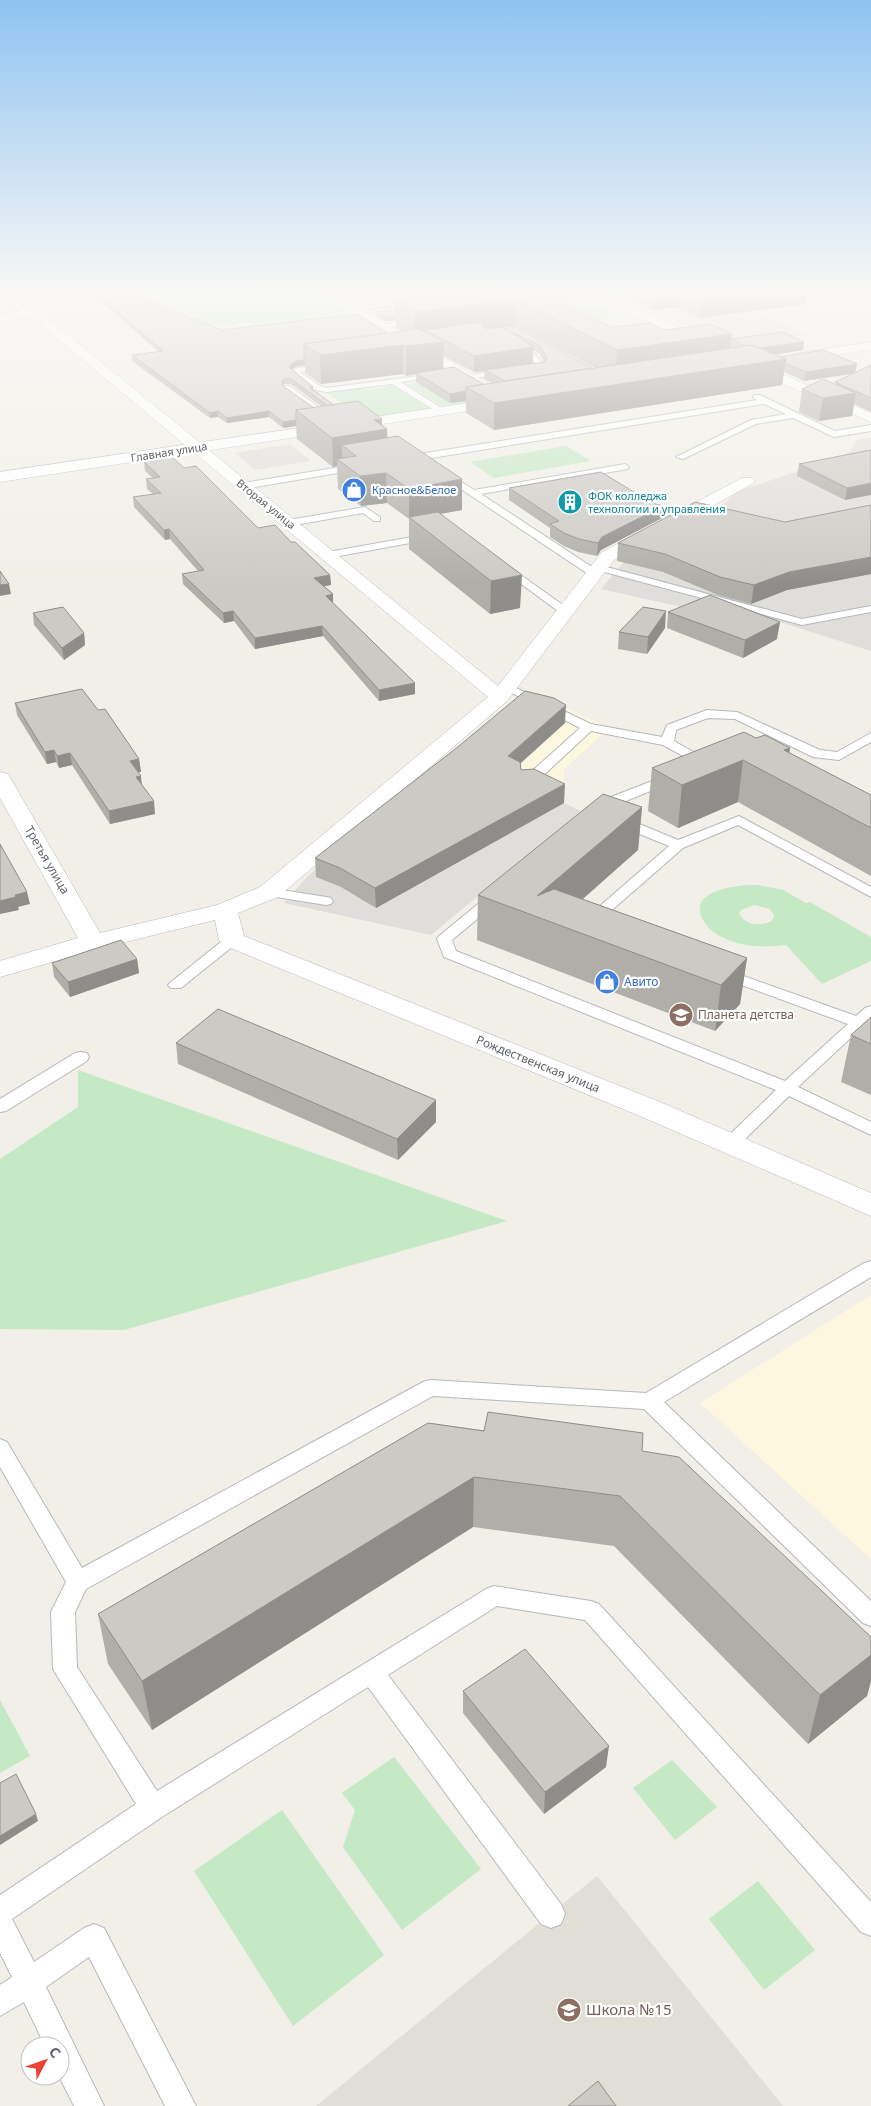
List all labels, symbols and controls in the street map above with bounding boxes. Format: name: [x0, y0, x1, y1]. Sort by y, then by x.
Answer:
street label: Главная улица: [130, 438, 208, 465]
street label: Вторая улица: [234, 475, 299, 532]
shop icon: Красное&Белое: [341, 477, 367, 503]
place label: Красное&Белое: [372, 482, 456, 497]
place label: ФОК колледжа технологии и управления: [588, 488, 726, 516]
building icon: ФОК колледжа технологии и управления: [557, 489, 583, 515]
street label: Третья улица: [21, 823, 74, 897]
shop icon: Авито: [594, 969, 620, 995]
place label: Авито: [624, 973, 658, 990]
school or university icon: Планета детства: [668, 1002, 694, 1028]
place label: Планета детства: [698, 1006, 794, 1023]
street label: Рождественская улица: [474, 1031, 603, 1096]
school or university icon: Школа №15: [556, 1997, 582, 2023]
place label: Школа №15: [586, 1999, 672, 2019]
north arrow: [20, 2036, 70, 2086]
text: С: [45, 2043, 65, 2062]

